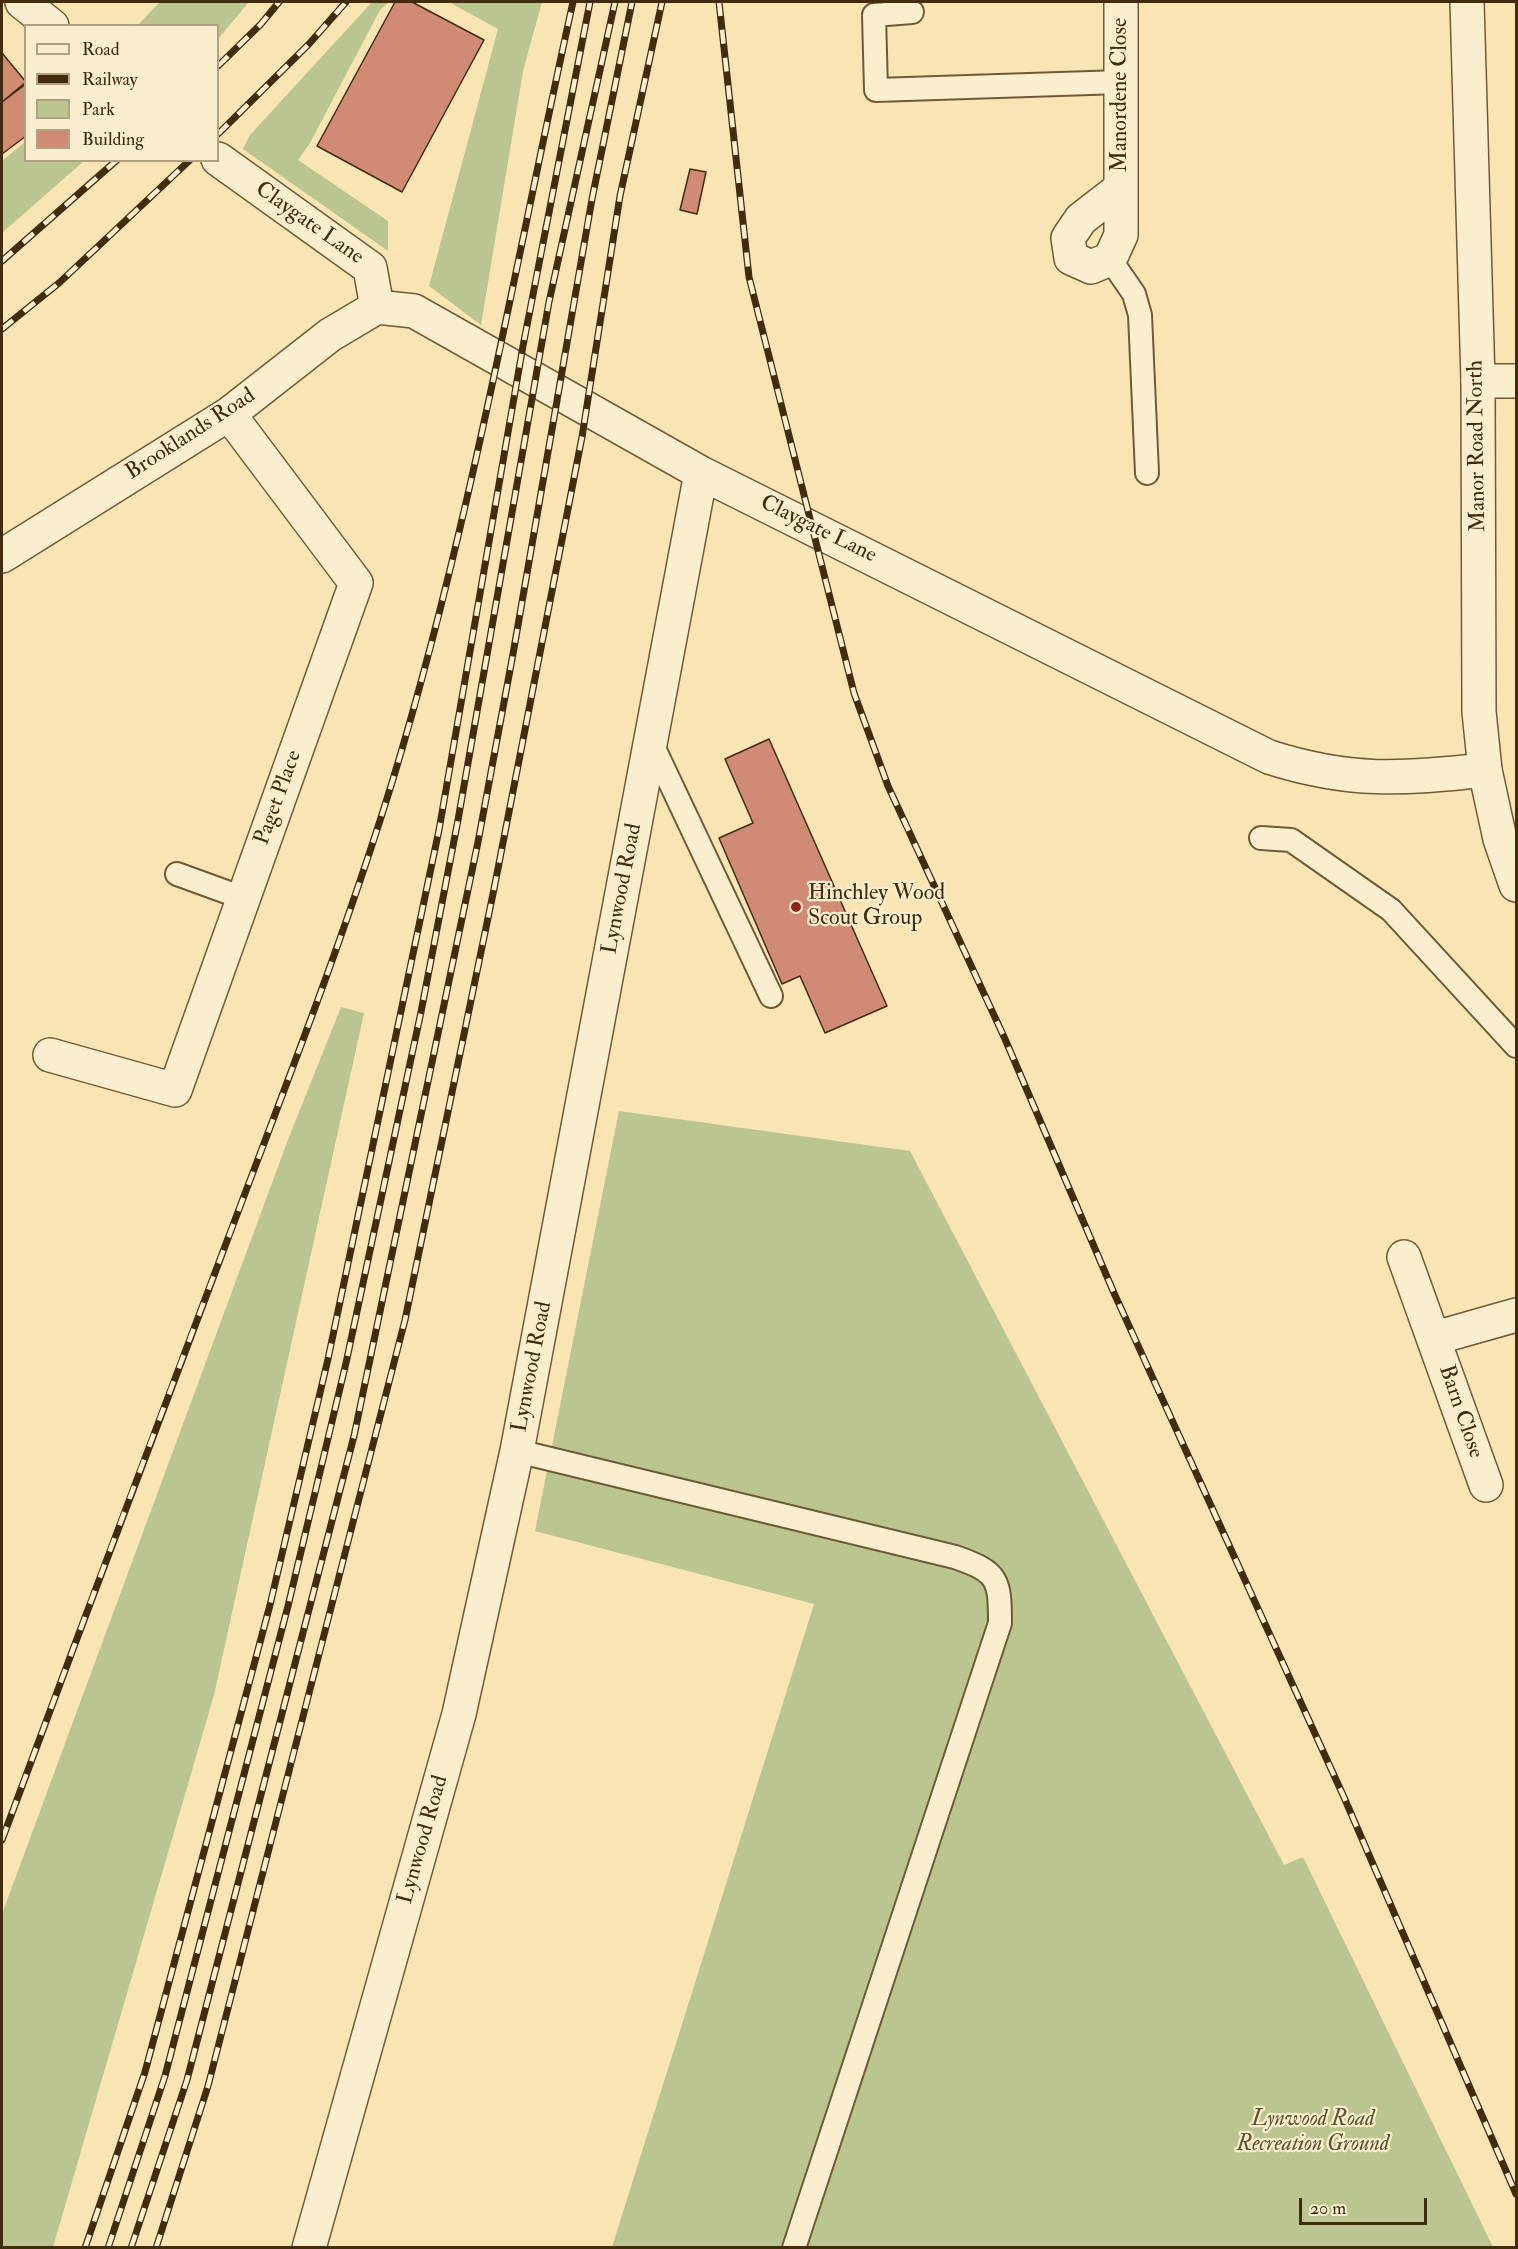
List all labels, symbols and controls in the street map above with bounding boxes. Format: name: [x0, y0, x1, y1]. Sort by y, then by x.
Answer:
street label: Manordene Close: [1108, 18, 1134, 172]
legend: [24, 24, 219, 162]
text: Road: [82, 38, 120, 61]
text: Railway: [82, 68, 138, 91]
text: Park: [82, 98, 115, 121]
text: Building: [82, 128, 144, 151]
street label: Claygate Lane: [250, 177, 368, 271]
street label: Manor Road North: [1463, 360, 1493, 532]
street label: Brooklands Road: [121, 383, 261, 487]
street label: Claygate Lane: [755, 490, 881, 570]
street label: Paget Place: [250, 747, 308, 849]
street label: Lynwood Road: [597, 821, 649, 957]
place label: Hinchley Wood Scout Group: [808, 881, 945, 932]
marker: Hinchley Wood Scout Group: [789, 900, 803, 914]
street label: Lynwood Road: [507, 1299, 559, 1435]
street label: Barn Close: [1432, 1362, 1488, 1462]
street label: Lynwood Road: [393, 1773, 455, 1907]
park label: Lynwood Road Recreation Ground: [1237, 2107, 1389, 2158]
scale bar: [1302, 2186, 1430, 2224]
text: 20 m: [1310, 2197, 1346, 2220]

